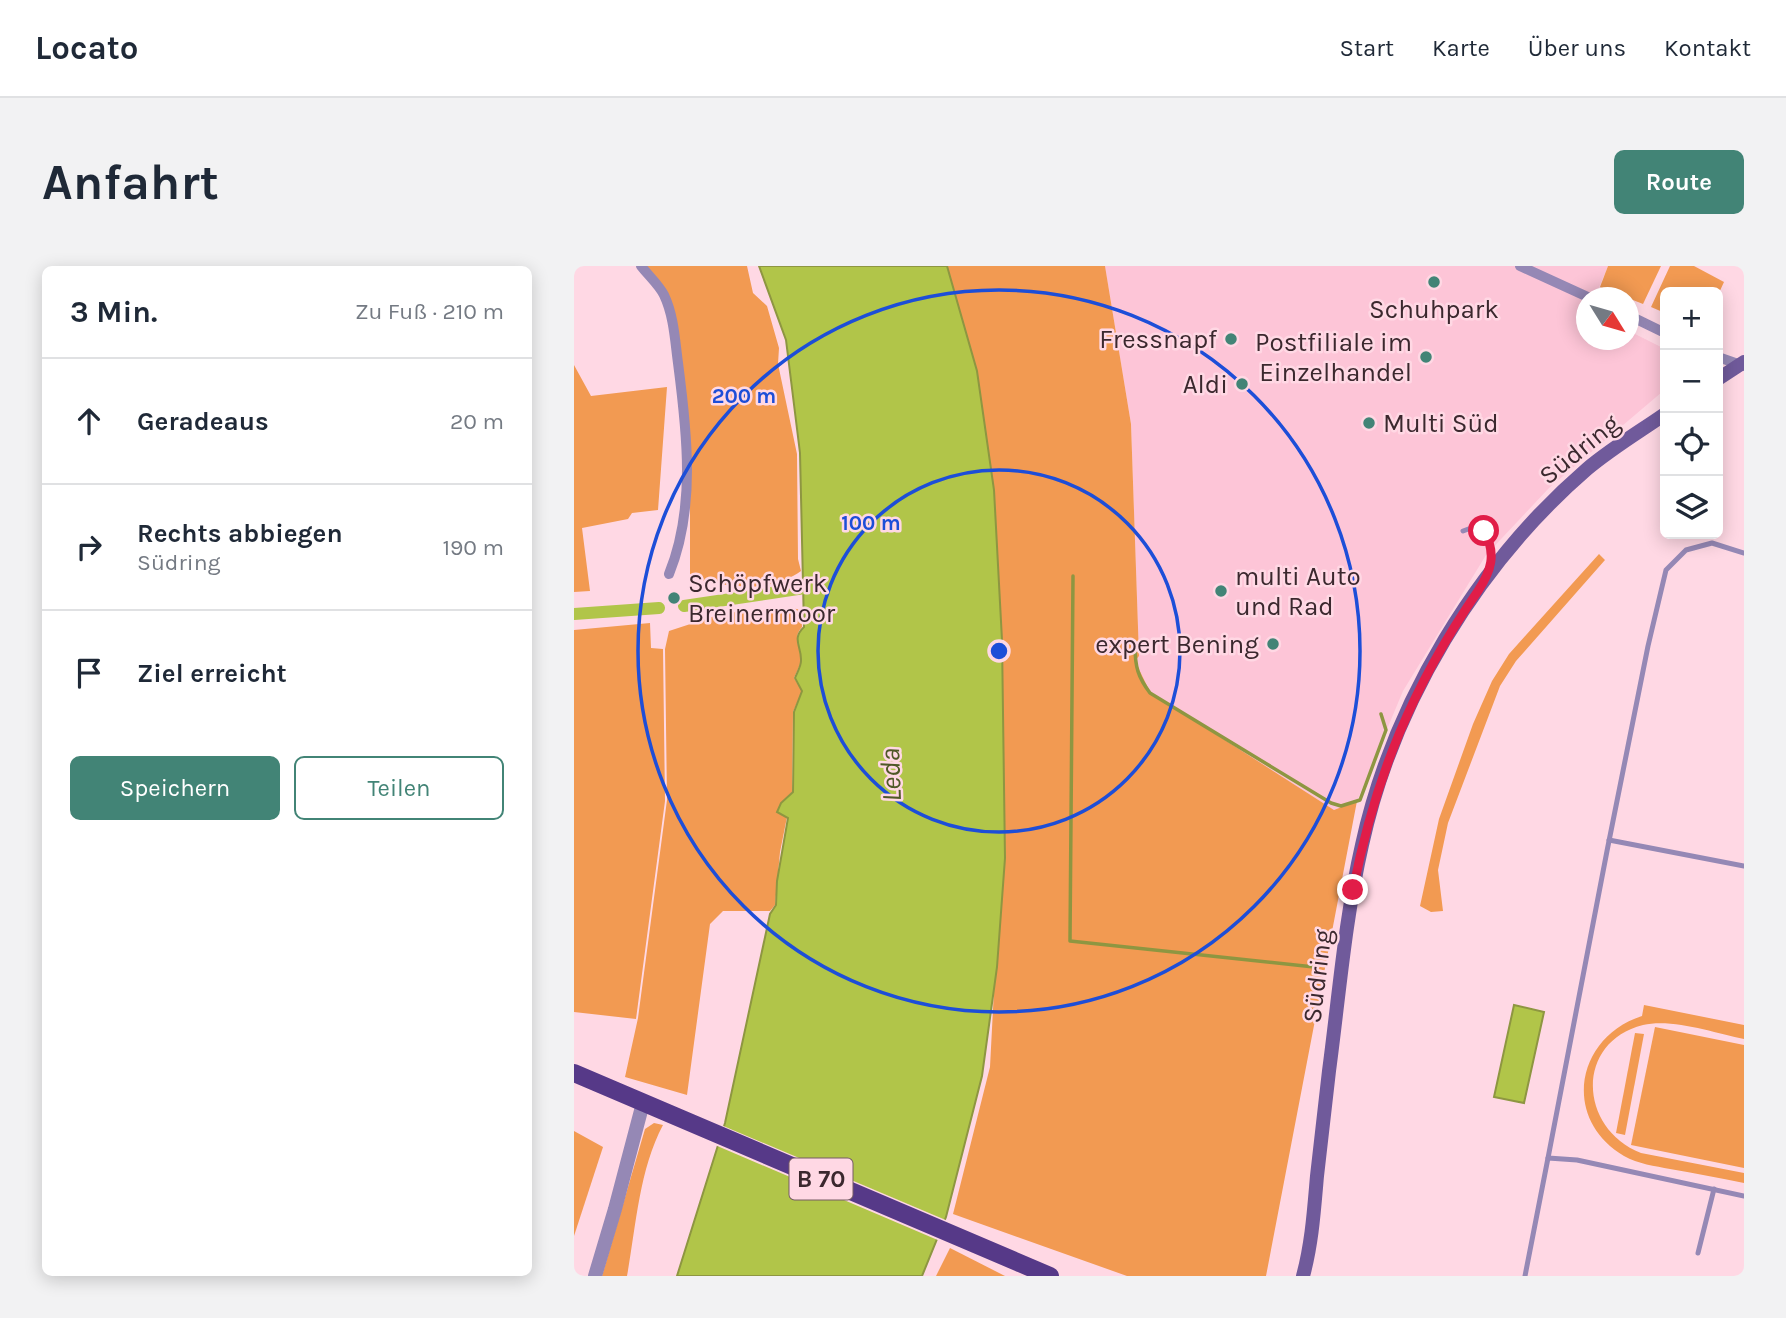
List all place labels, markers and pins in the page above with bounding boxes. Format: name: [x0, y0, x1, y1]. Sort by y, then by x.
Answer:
marker: Schuhpark: [1426, 274, 1442, 290]
place label: Schuhpark: [1369, 294, 1499, 325]
place label: Fressnapf: [1099, 324, 1218, 355]
place label: Postfiliale im Einzelhandel: [1255, 327, 1412, 388]
marker: Fressnapf: [1223, 331, 1239, 347]
marker: Postfiliale im Einzelhandel: [1418, 349, 1434, 365]
place label: Aldi: [1183, 369, 1228, 400]
marker: Aldi: [1234, 376, 1250, 392]
place label: Multi Süd: [1383, 408, 1499, 439]
marker: Multi Süd: [1361, 415, 1377, 431]
place label: multi Auto und Rad: [1235, 561, 1361, 622]
place label: Schöpfwerk Breinermoor: [688, 568, 836, 629]
marker: multi Auto und Rad: [1213, 583, 1229, 599]
marker: Schöpfwerk Breinermoor: [666, 590, 682, 606]
place label: expert Bening: [1095, 629, 1259, 660]
marker: expert Bening: [1265, 636, 1281, 652]
centre of rings: [987, 639, 1011, 663]

